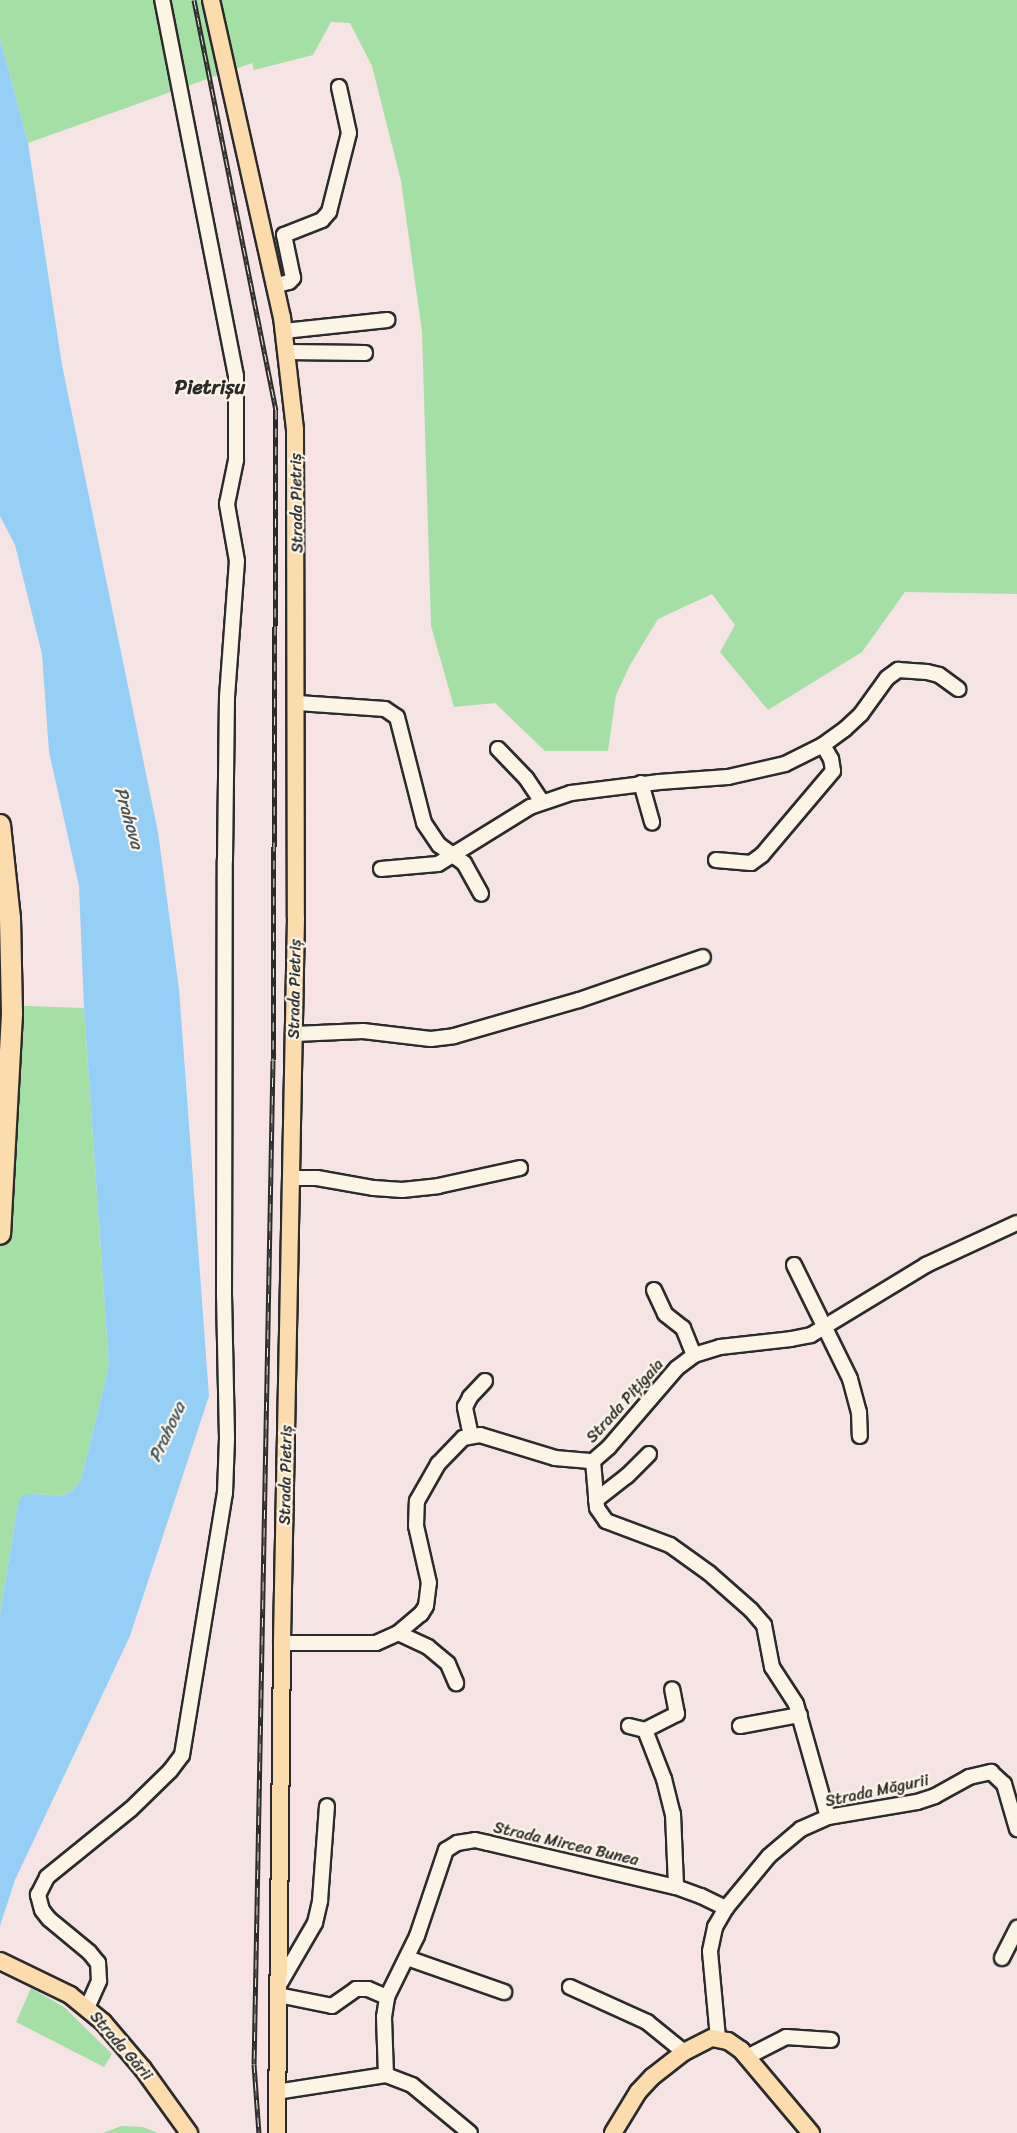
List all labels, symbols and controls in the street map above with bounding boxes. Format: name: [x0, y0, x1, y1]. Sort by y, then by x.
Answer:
district label: Pietrișu: [175, 375, 245, 399]
street label: Strada Pietriș: [287, 453, 307, 553]
water label: Prahova: [110, 785, 148, 851]
street label: Strada Pietriș: [285, 939, 305, 1039]
street label: Strada Pițigaia: [582, 1355, 668, 1447]
water label: Prahova: [144, 1399, 190, 1465]
street label: Strada Pietriș: [276, 1425, 296, 1525]
street label: Strada Măgurii: [823, 1771, 931, 1811]
street label: Strada Mircea Bunea: [492, 1818, 640, 1870]
street label: Strada Gării: [86, 2007, 156, 2085]

